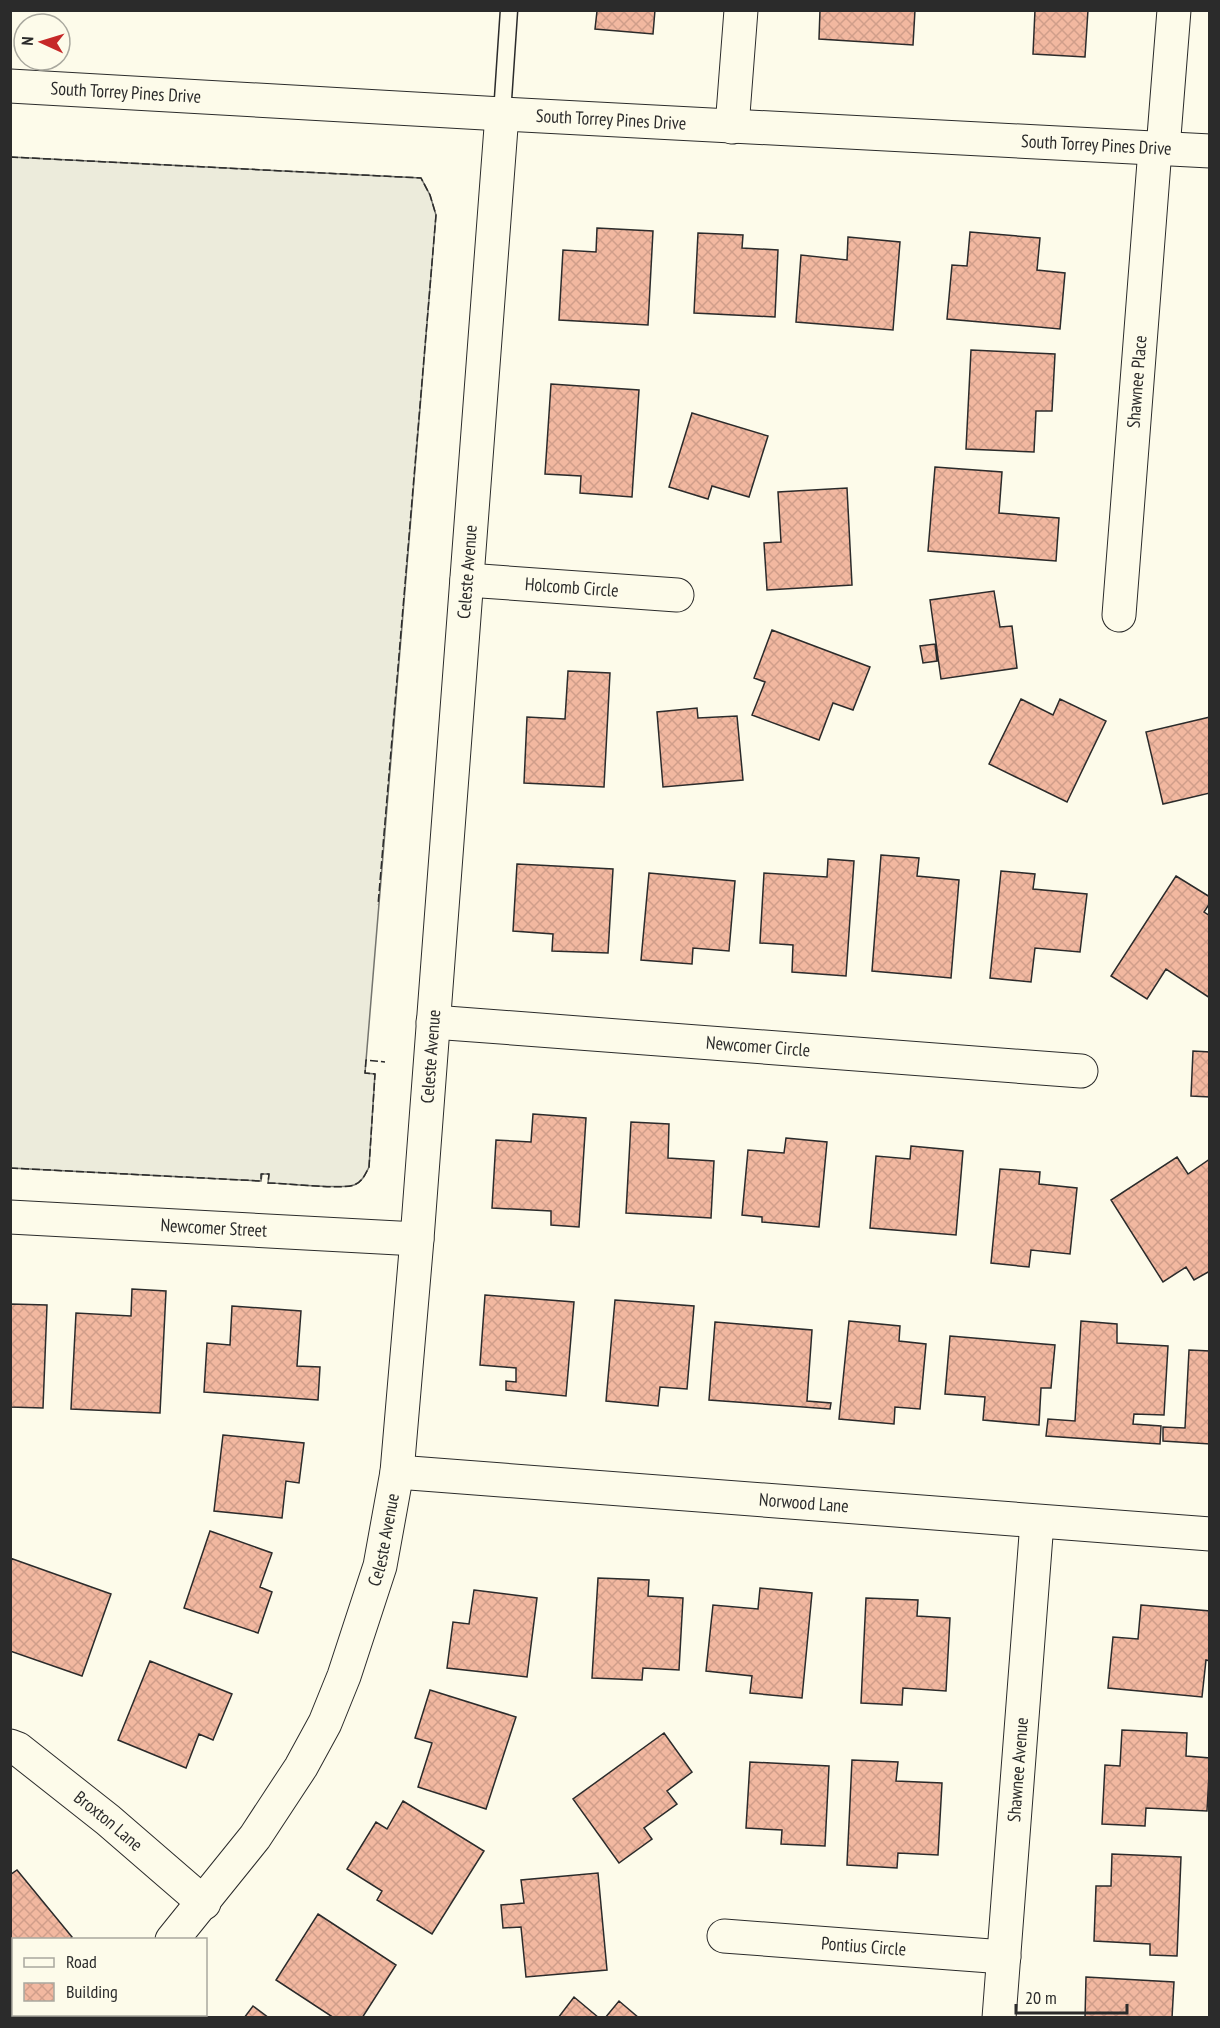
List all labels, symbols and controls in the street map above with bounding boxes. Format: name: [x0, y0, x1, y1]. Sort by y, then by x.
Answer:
north arrow: [12, 12, 72, 72]
text: N: [17, 36, 37, 46]
street label: South Torrey Pines Drive: [50, 76, 202, 108]
street label: South Torrey Pines Drive: [535, 104, 687, 135]
street label: South Torrey Pines Drive: [1021, 129, 1172, 160]
street label: Shawnee Place: [1121, 334, 1152, 429]
street label: Celeste Avenue: [452, 524, 482, 620]
street label: Holcomb Circle: [524, 572, 619, 602]
street label: Celeste Avenue: [415, 1009, 445, 1104]
street label: Newcomer Circle: [705, 1031, 811, 1061]
street label: Newcomer Street: [160, 1213, 268, 1242]
street label: Norwood Lane: [758, 1488, 850, 1517]
street label: Celeste Avenue: [362, 1492, 404, 1589]
street label: Shawnee Avenue: [1002, 1716, 1033, 1823]
street label: Broxton Lane: [69, 1786, 148, 1856]
street label: Pontius Circle: [820, 1931, 907, 1961]
legend: [12, 1938, 207, 2016]
text: Road: [66, 1950, 97, 1973]
scale bar: [1016, 1977, 1127, 2015]
text: Building: [66, 1980, 118, 2003]
text: 20 m: [1025, 1986, 1057, 2009]

